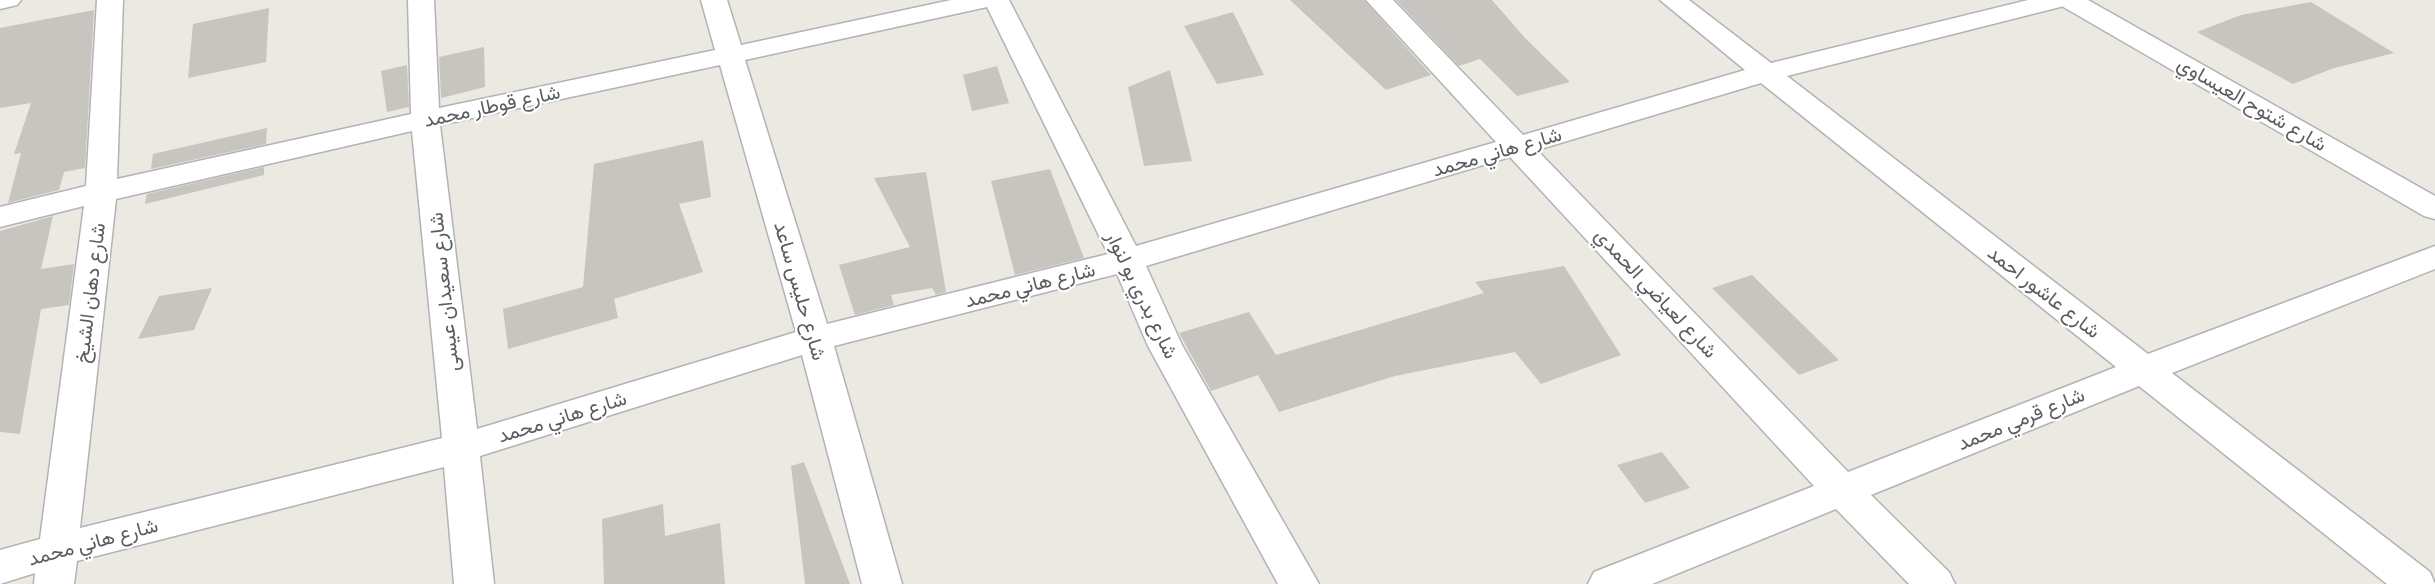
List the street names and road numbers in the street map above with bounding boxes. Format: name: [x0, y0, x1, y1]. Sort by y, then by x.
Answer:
street label: شارع شتوح العيساوي: [2173, 51, 2331, 157]
street label: شارع قوطار محمد: [422, 80, 562, 132]
street label: شارع هاني محمد: [1430, 122, 1564, 182]
street label: شارع سعيدان عيسى: [424, 211, 464, 373]
street label: شارع حليس ساعد: [769, 219, 831, 363]
street label: شارع دهان الشيخ: [70, 222, 110, 364]
street label: شارع لعياضي الحمدي: [1590, 223, 1722, 363]
street label: شارع بدري بو لنوار: [1101, 227, 1183, 363]
street label: شارع عاشور احمد: [1983, 241, 2105, 343]
street label: شارع هاني محمد: [962, 257, 1098, 313]
street label: شارع قرمي محمد: [1954, 383, 2088, 455]
street label: شارع هاني محمد: [495, 386, 629, 448]
street label: شارع هاني محمد: [25, 513, 161, 571]

